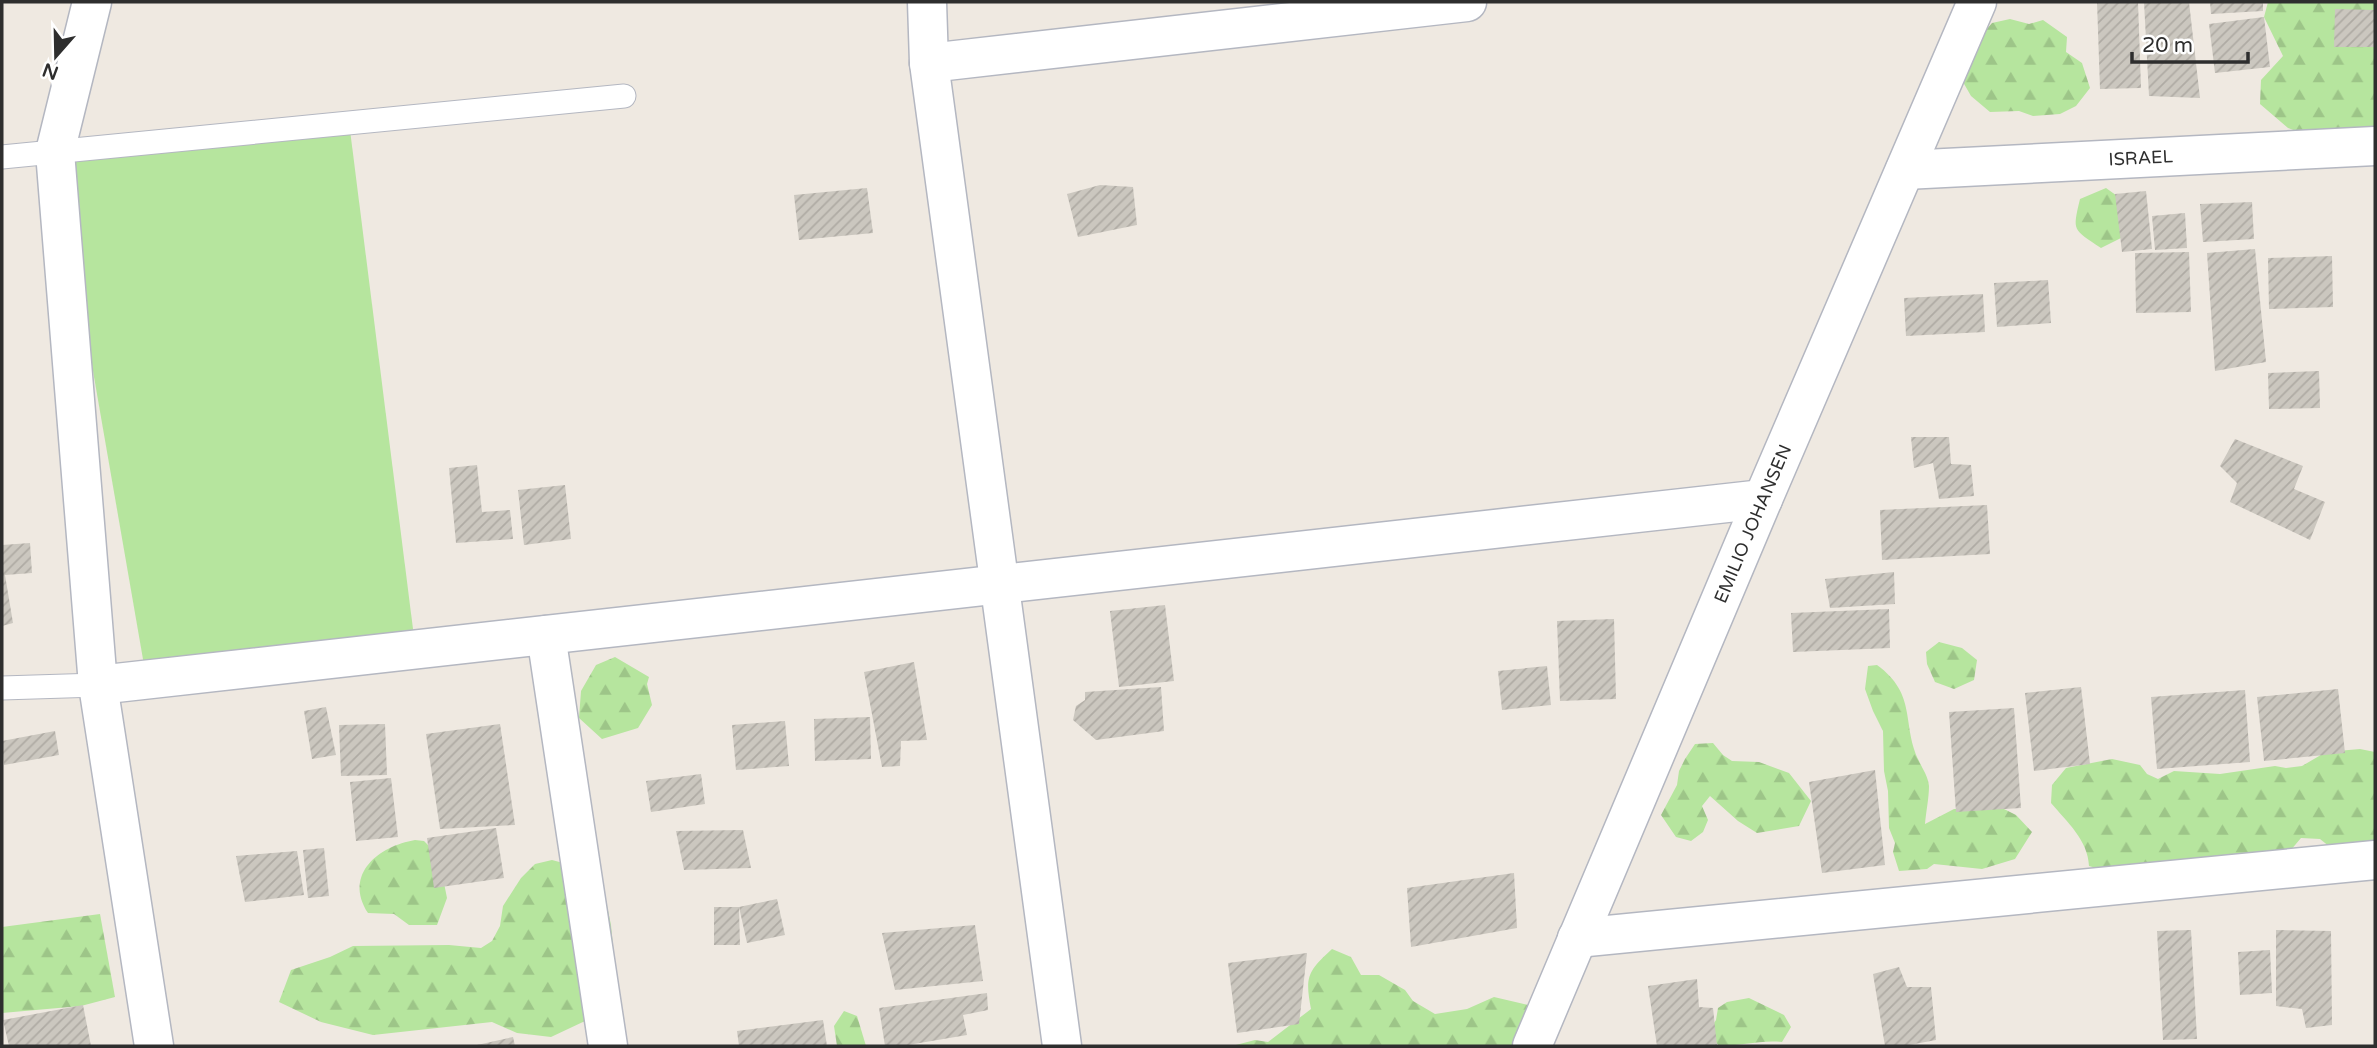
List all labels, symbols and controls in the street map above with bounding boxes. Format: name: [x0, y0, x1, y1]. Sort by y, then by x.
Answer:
north arrow: [21, 21, 91, 91]
scale bar: [2132, 21, 2248, 65]
text: 20 m: [2142, 33, 2193, 58]
text: N: [40, 58, 61, 84]
street label: ISRAEL: [2108, 145, 2174, 171]
street label: EMILIO JOHANSEN: [1709, 441, 1796, 606]

